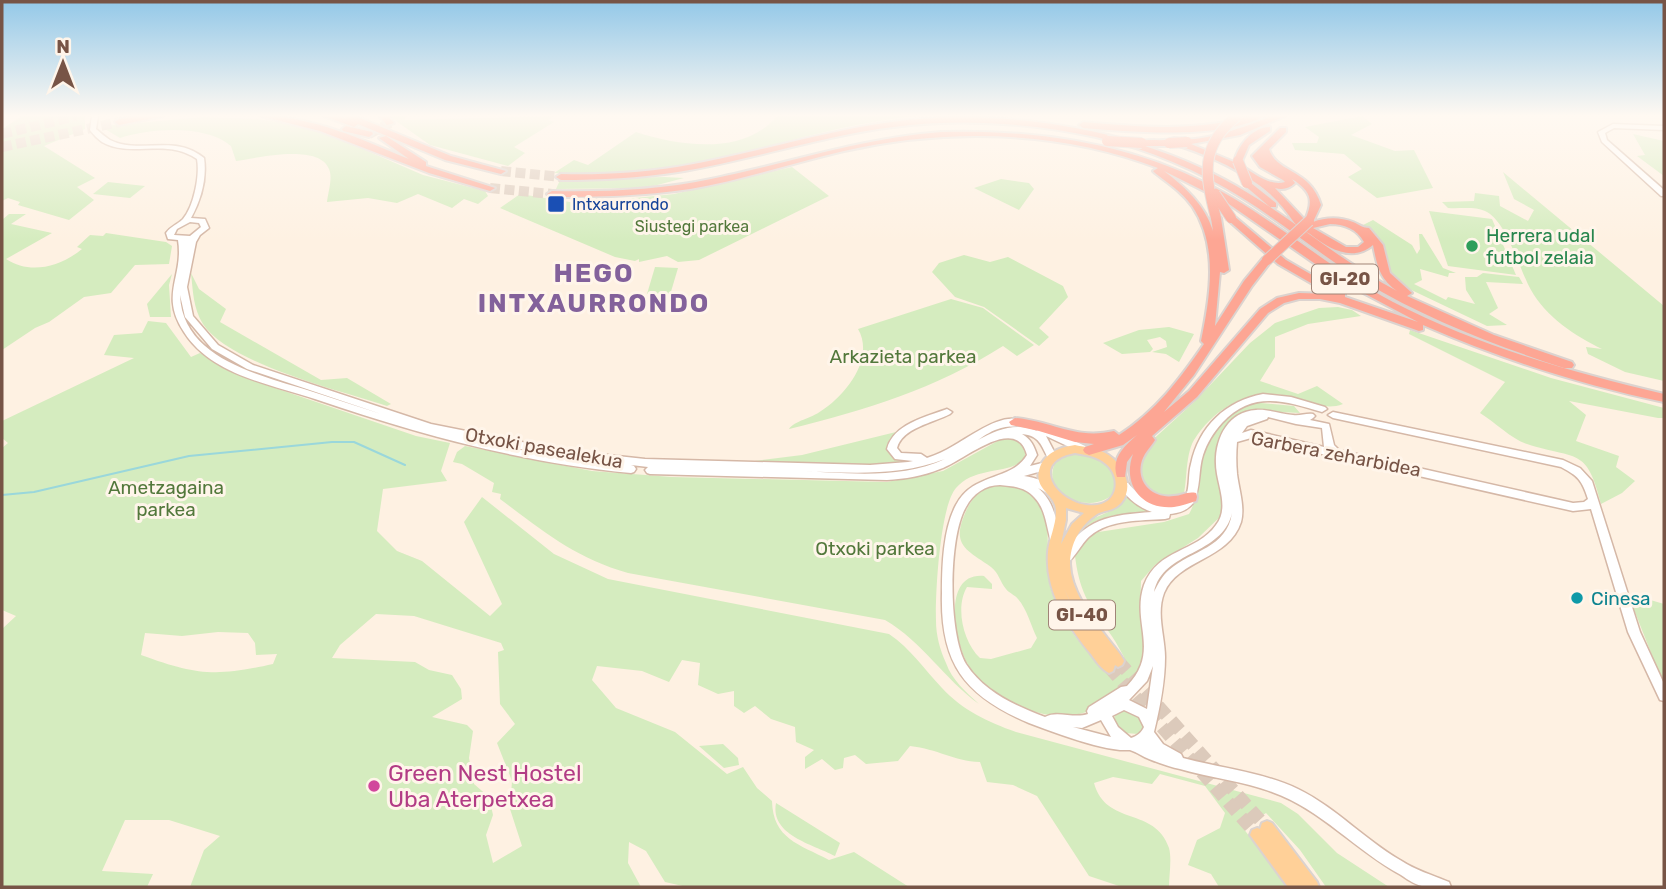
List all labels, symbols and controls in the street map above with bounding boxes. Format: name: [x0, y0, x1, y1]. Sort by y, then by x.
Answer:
north arrow: [28, 28, 98, 98]
text: N: [56, 35, 70, 58]
marker: Intxaurrondo: [546, 194, 566, 214]
place label: Intxaurrondo: [572, 195, 669, 214]
park label: Siustegi parkea: [635, 217, 749, 236]
place label: Herrera udal futbol zelaia: [1486, 224, 1595, 269]
marker: Herrera udal futbol zelaia: [1464, 238, 1480, 254]
district label: HEGO INTXAURRONDO: [478, 258, 710, 319]
road number: GI-20: [1312, 264, 1378, 293]
park label: Arkazieta parkea: [830, 345, 976, 368]
street label: Otxoki pasealekua: [463, 423, 625, 473]
street label: Garbera zeharbidea: [1249, 426, 1423, 482]
park label: Ametzagaina parkea: [108, 476, 224, 521]
park label: Otxoki parkea: [815, 537, 935, 560]
place label: Cinesa: [1591, 587, 1651, 610]
marker: Cinesa: [1569, 590, 1585, 606]
road number: GI-40: [1049, 600, 1115, 630]
place label: Green Nest Hostel Uba Aterpetxea: [388, 759, 582, 813]
marker: Green Nest Hostel Uba Aterpetxea: [366, 778, 382, 794]

